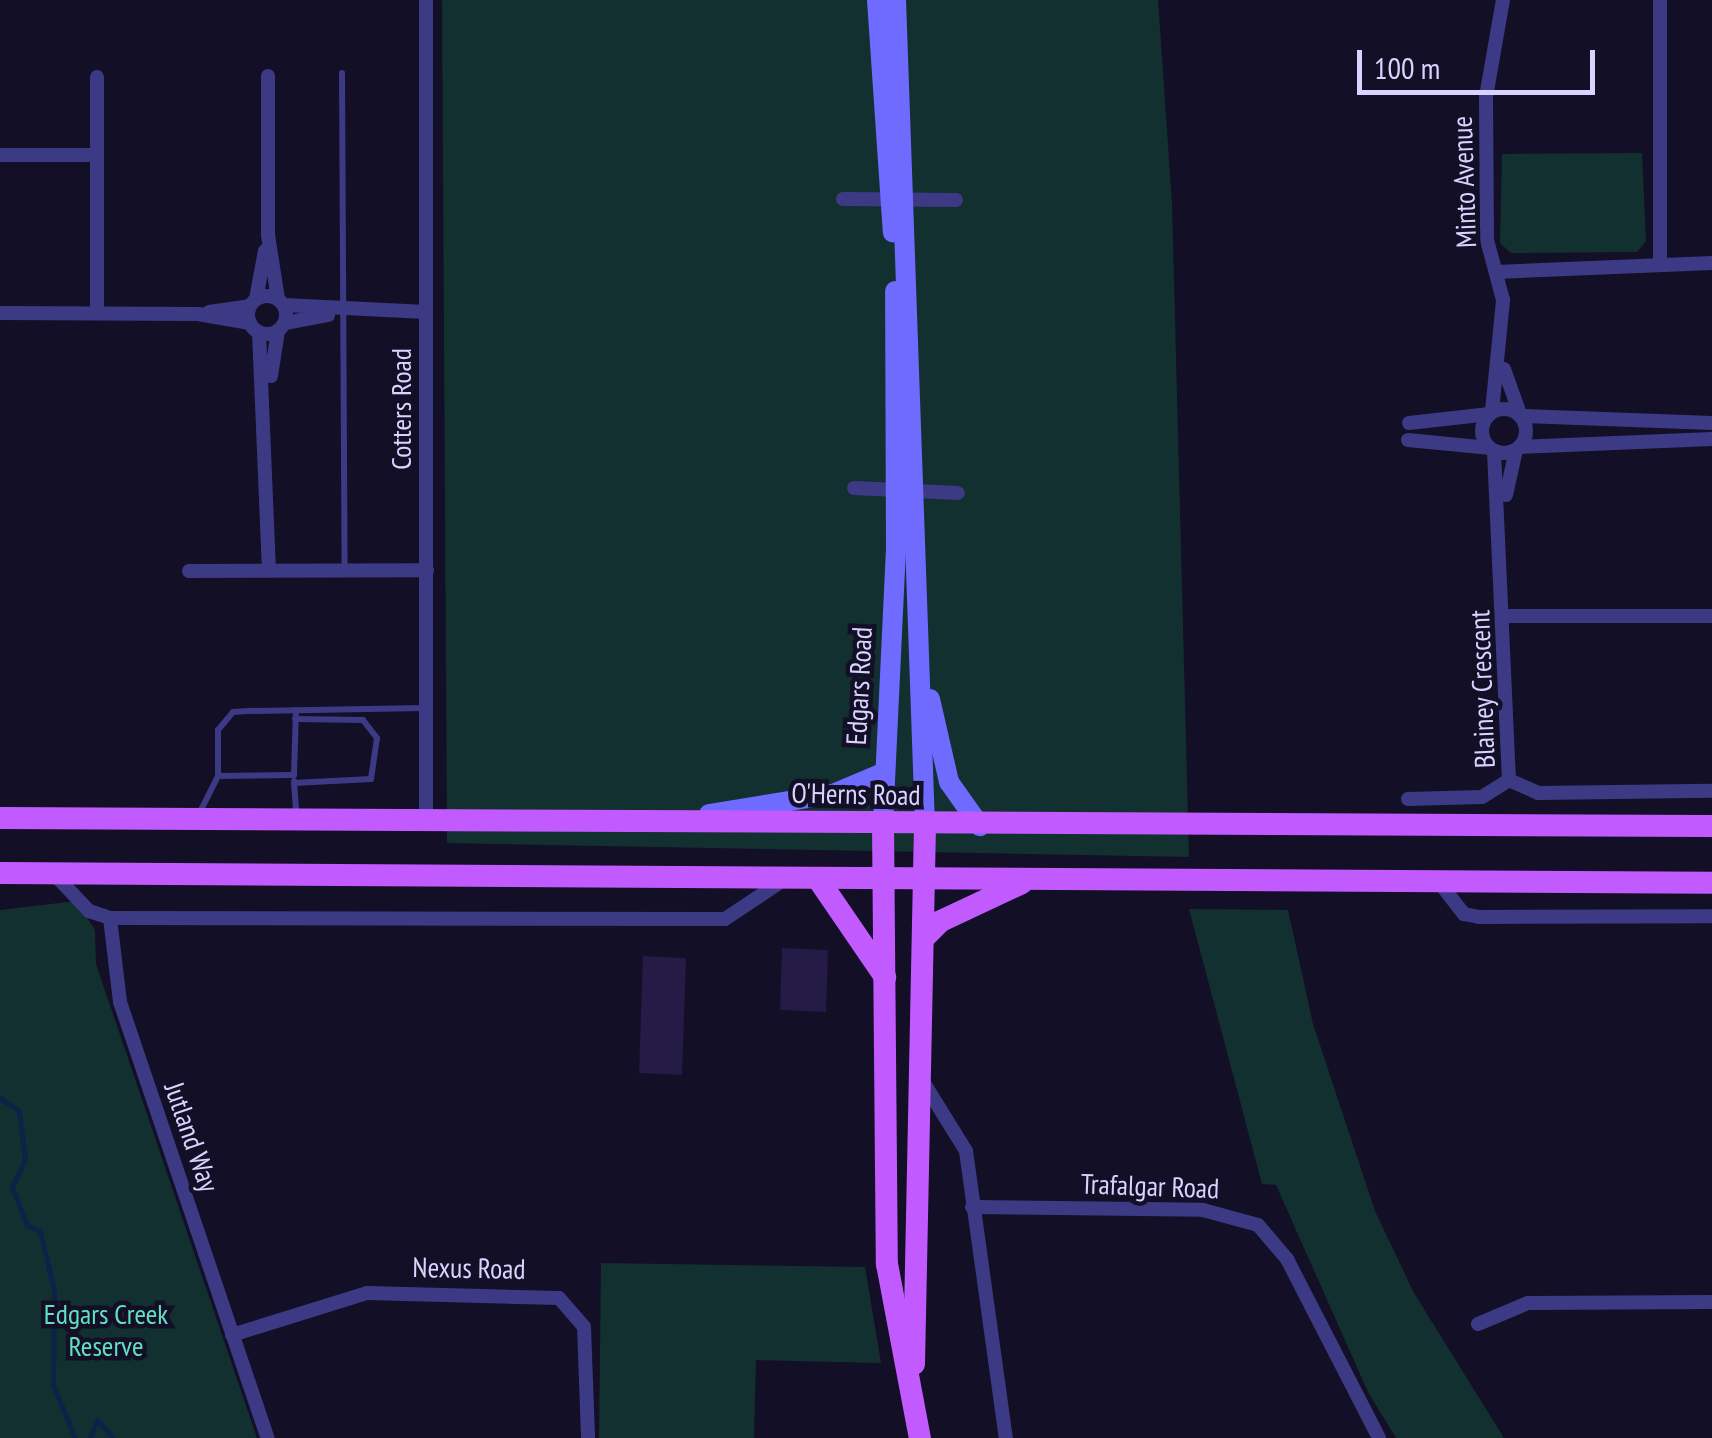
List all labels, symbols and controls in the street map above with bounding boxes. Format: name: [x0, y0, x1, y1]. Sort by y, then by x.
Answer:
scale bar: [1362, 30, 1600, 92]
text: 100 m: [1374, 48, 1440, 87]
street label: Minto Avenue: [1445, 115, 1483, 249]
street label: Cotters Road: [384, 348, 418, 470]
street label: Blainey Crescent: [1462, 609, 1502, 769]
street label: Edgars Road: [839, 626, 879, 746]
street label: O'Herns Road: [791, 776, 921, 812]
street label: Jutland Way: [158, 1078, 226, 1196]
street label: Trafalgar Road: [1080, 1167, 1220, 1205]
street label: Nexus Road: [412, 1250, 526, 1286]
park label: Edgars Creek Reserve: [44, 1297, 168, 1363]

